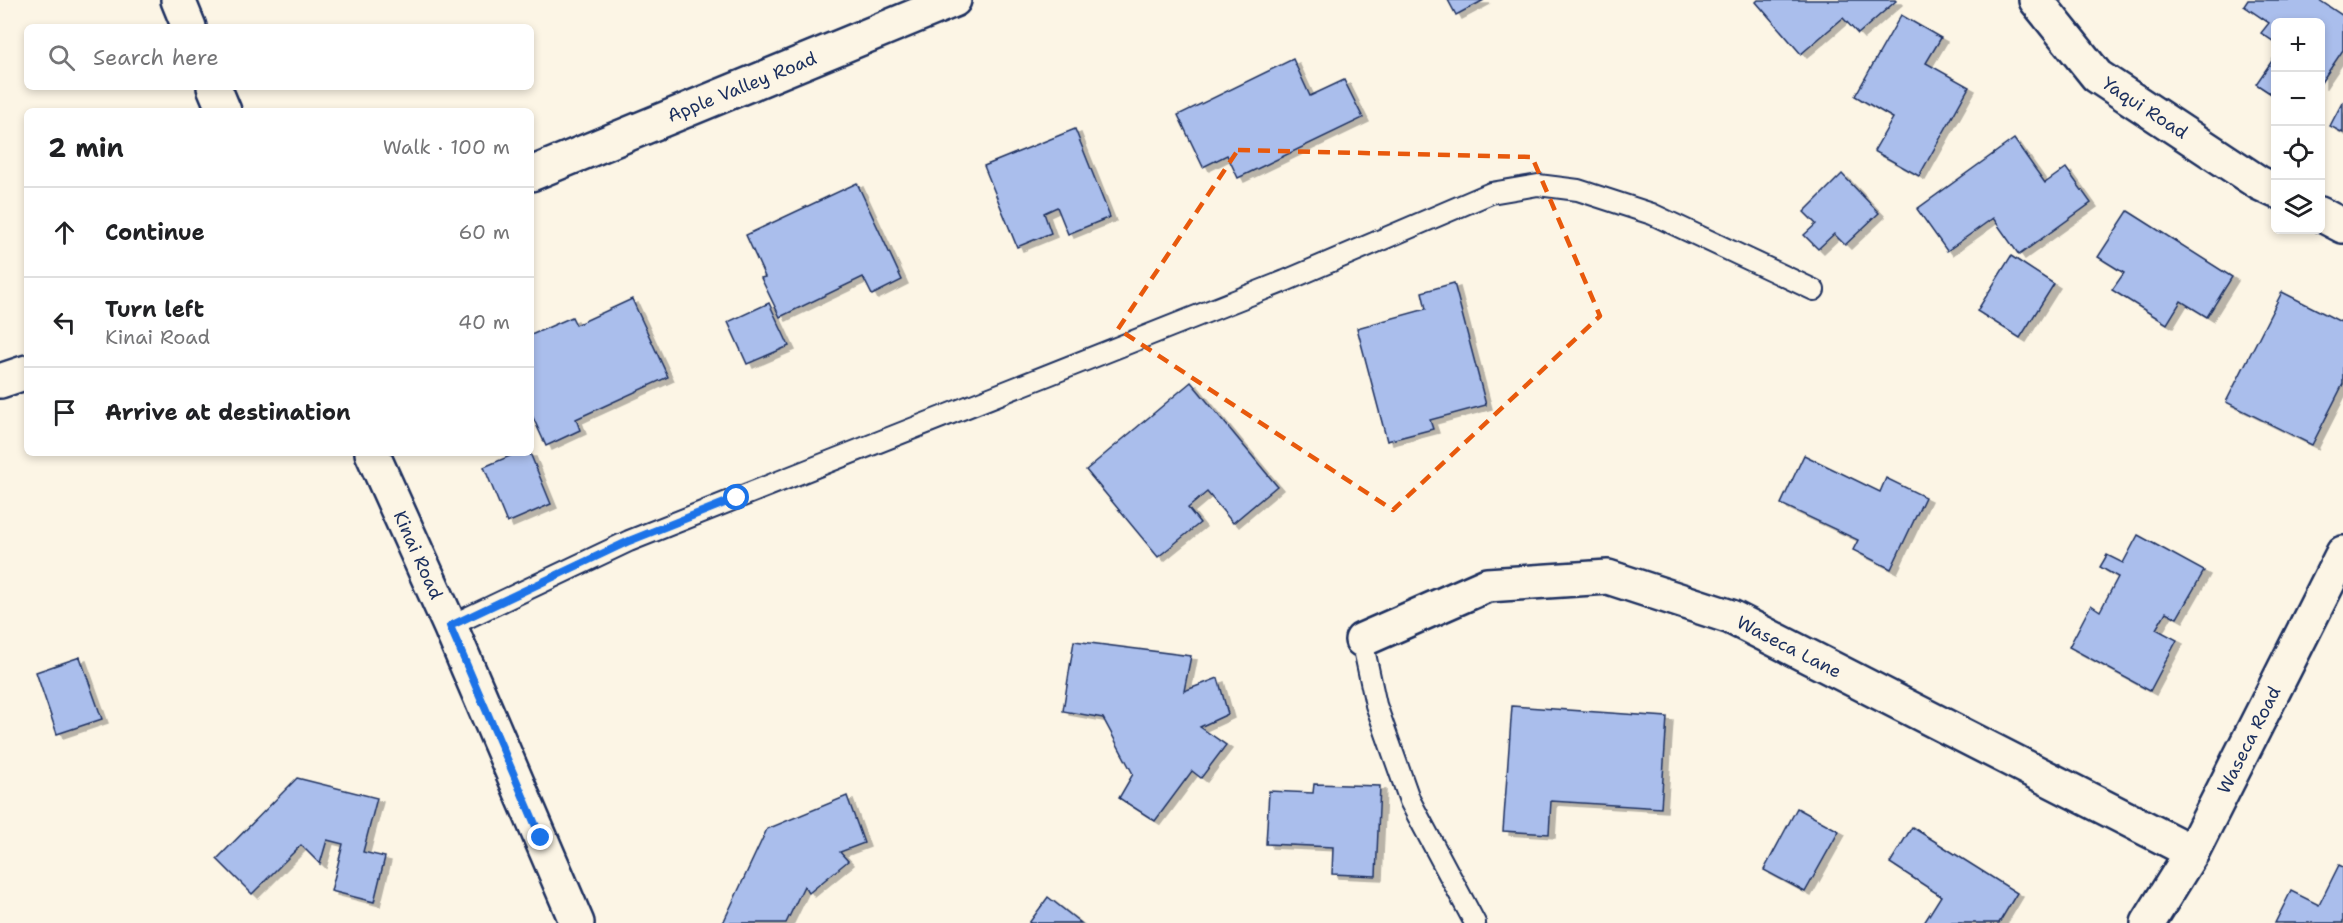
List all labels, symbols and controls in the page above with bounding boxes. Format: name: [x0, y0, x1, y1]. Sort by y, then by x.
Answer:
map controls: [2271, 18, 2325, 234]
button: +: [2271, 18, 2325, 72]
search box: [24, 24, 534, 90]
icon: search: [45, 41, 78, 74]
text: Search here: [93, 43, 219, 72]
street label: Apple Valley Road: [664, 46, 820, 128]
street label: Yaqui Road: [2098, 71, 2192, 145]
button: −: [2271, 72, 2325, 126]
button: locate: [2271, 126, 2325, 180]
text: 2 min: [48, 130, 124, 165]
text: Walk · 100 m: [383, 134, 510, 160]
button: layers: [2271, 180, 2325, 234]
icon: ahead: [48, 216, 81, 249]
text: Continue: [105, 218, 205, 247]
text: 60 m: [458, 219, 510, 245]
text: Turn left: [105, 295, 204, 324]
icon: left: [48, 306, 81, 339]
text: 40 m: [458, 309, 510, 335]
text: Kinai Road: [105, 324, 210, 350]
icon: arrive: [48, 396, 81, 429]
text: Arrive at destination: [105, 398, 351, 427]
route start: [723, 484, 749, 510]
street label: Kinai Road: [388, 507, 448, 603]
street label: Waseca Lane: [1733, 610, 1845, 684]
street label: Waseca Road: [2212, 682, 2286, 798]
route end: [527, 824, 553, 850]

